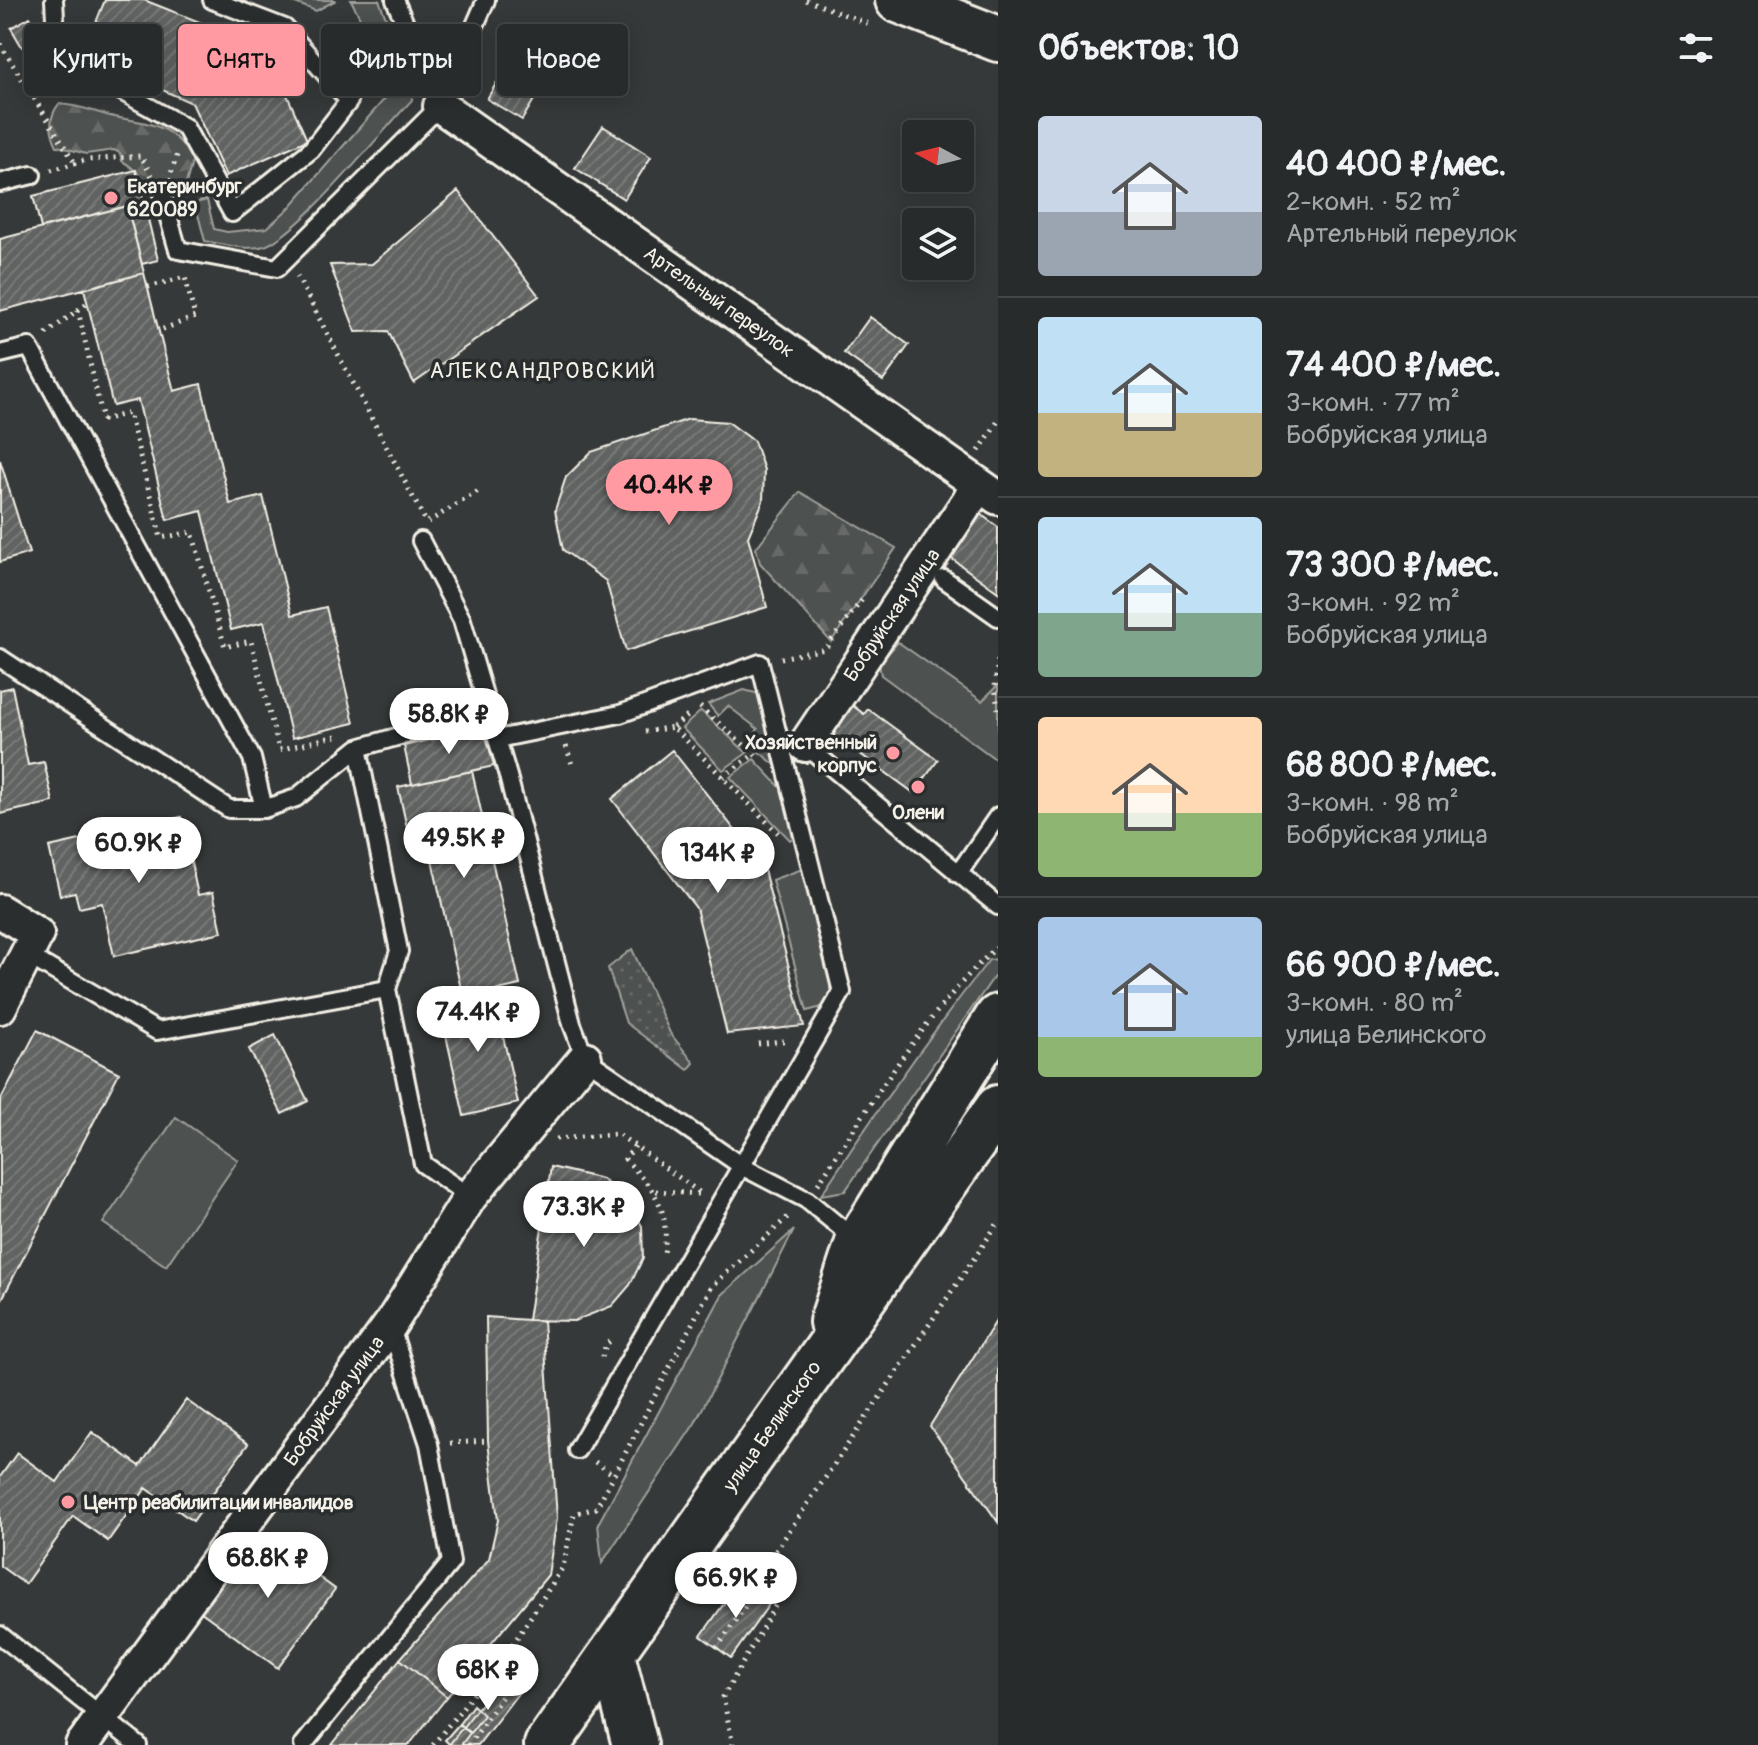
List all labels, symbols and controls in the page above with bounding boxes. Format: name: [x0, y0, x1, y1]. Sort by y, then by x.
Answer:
chip: Купить: [24, 24, 162, 96]
chip: Снять: [178, 24, 305, 96]
chip: Фильтры: [321, 24, 481, 96]
chip: Новое: [497, 24, 628, 96]
icon: filters: [1674, 26, 1718, 70]
text: Объектов: 10: [1038, 27, 1239, 70]
north arrow: [902, 120, 974, 192]
map controls: [902, 120, 974, 280]
text: 40 400 ₽/мес.: [1286, 143, 1506, 186]
icon: home: [1102, 148, 1198, 244]
place label: Екатеринбург 620089: [127, 174, 242, 222]
text: 2-комн. · 52 m²: [1286, 186, 1461, 218]
marker: Екатеринбург 620089: [102, 189, 120, 207]
button: layers: [902, 208, 974, 280]
text: Артельный переулок: [1286, 218, 1518, 250]
street label: Артельный переулок: [639, 241, 799, 363]
text: 74 400 ₽/мес.: [1286, 344, 1501, 387]
icon: home: [1102, 349, 1198, 445]
district label: АЛЕКСАНДРОВСКИЙ: [430, 357, 656, 385]
text: 3-комн. · 77 m²: [1286, 387, 1460, 419]
text: Бобруйская улица: [1286, 419, 1488, 451]
pin: 40.4K ₽: [595, 459, 743, 527]
text: 40.4K ₽: [624, 469, 714, 501]
street label: Бобруйская улица: [838, 544, 946, 686]
text: 73 300 ₽/мес.: [1286, 544, 1500, 587]
icon: home: [1102, 549, 1198, 645]
text: 3-комн. · 92 m²: [1286, 587, 1460, 619]
text: Бобруйская улица: [1286, 619, 1488, 651]
pin: 58.8K ₽: [375, 688, 523, 756]
text: 58.8K ₽: [408, 698, 490, 730]
place label: Хозяйственный корпус: [745, 730, 877, 778]
marker: Хозяйственный корпус: [884, 744, 902, 762]
text: 68 800 ₽/мес.: [1286, 744, 1498, 787]
icon: home: [1102, 749, 1198, 845]
marker: Олени: [909, 778, 927, 796]
text: 3-комн. · 98 m²: [1286, 787, 1459, 819]
place label: Олени: [892, 800, 944, 825]
pin: 49.5K ₽: [390, 812, 538, 880]
pin: 60.9K ₽: [65, 817, 213, 885]
text: Бобруйская улица: [1286, 819, 1488, 851]
text: 49.5K ₽: [421, 822, 507, 854]
text: 60.9K ₽: [95, 827, 183, 859]
pin: 134K ₽: [653, 827, 783, 895]
text: 134K ₽: [680, 837, 756, 869]
text: 66 900 ₽/мес.: [1286, 944, 1501, 987]
icon: home: [1102, 949, 1198, 1045]
pin: 74.4K ₽: [404, 986, 552, 1054]
text: 3-комн. · 80 m²: [1286, 987, 1463, 1019]
text: 74.4K ₽: [435, 996, 521, 1028]
text: улица Белинского: [1286, 1019, 1486, 1051]
pin: 73.3K ₽: [510, 1181, 658, 1249]
text: 73.3K ₽: [541, 1191, 627, 1223]
street label: Бобруйская улица: [278, 1331, 390, 1471]
street label: улица Белинского: [717, 1355, 827, 1497]
place label: Центр реабилитации инвалидов: [84, 1490, 354, 1515]
marker: Центр реабилитации инвалидов: [59, 1493, 77, 1511]
pin: 68.8K ₽: [194, 1532, 342, 1600]
text: 68.8K ₽: [226, 1542, 310, 1574]
pin: 66.9K ₽: [662, 1552, 810, 1620]
text: 66.9K ₽: [693, 1562, 779, 1594]
pin: 68K ₽: [432, 1644, 544, 1712]
text: 68K ₽: [455, 1654, 521, 1686]

